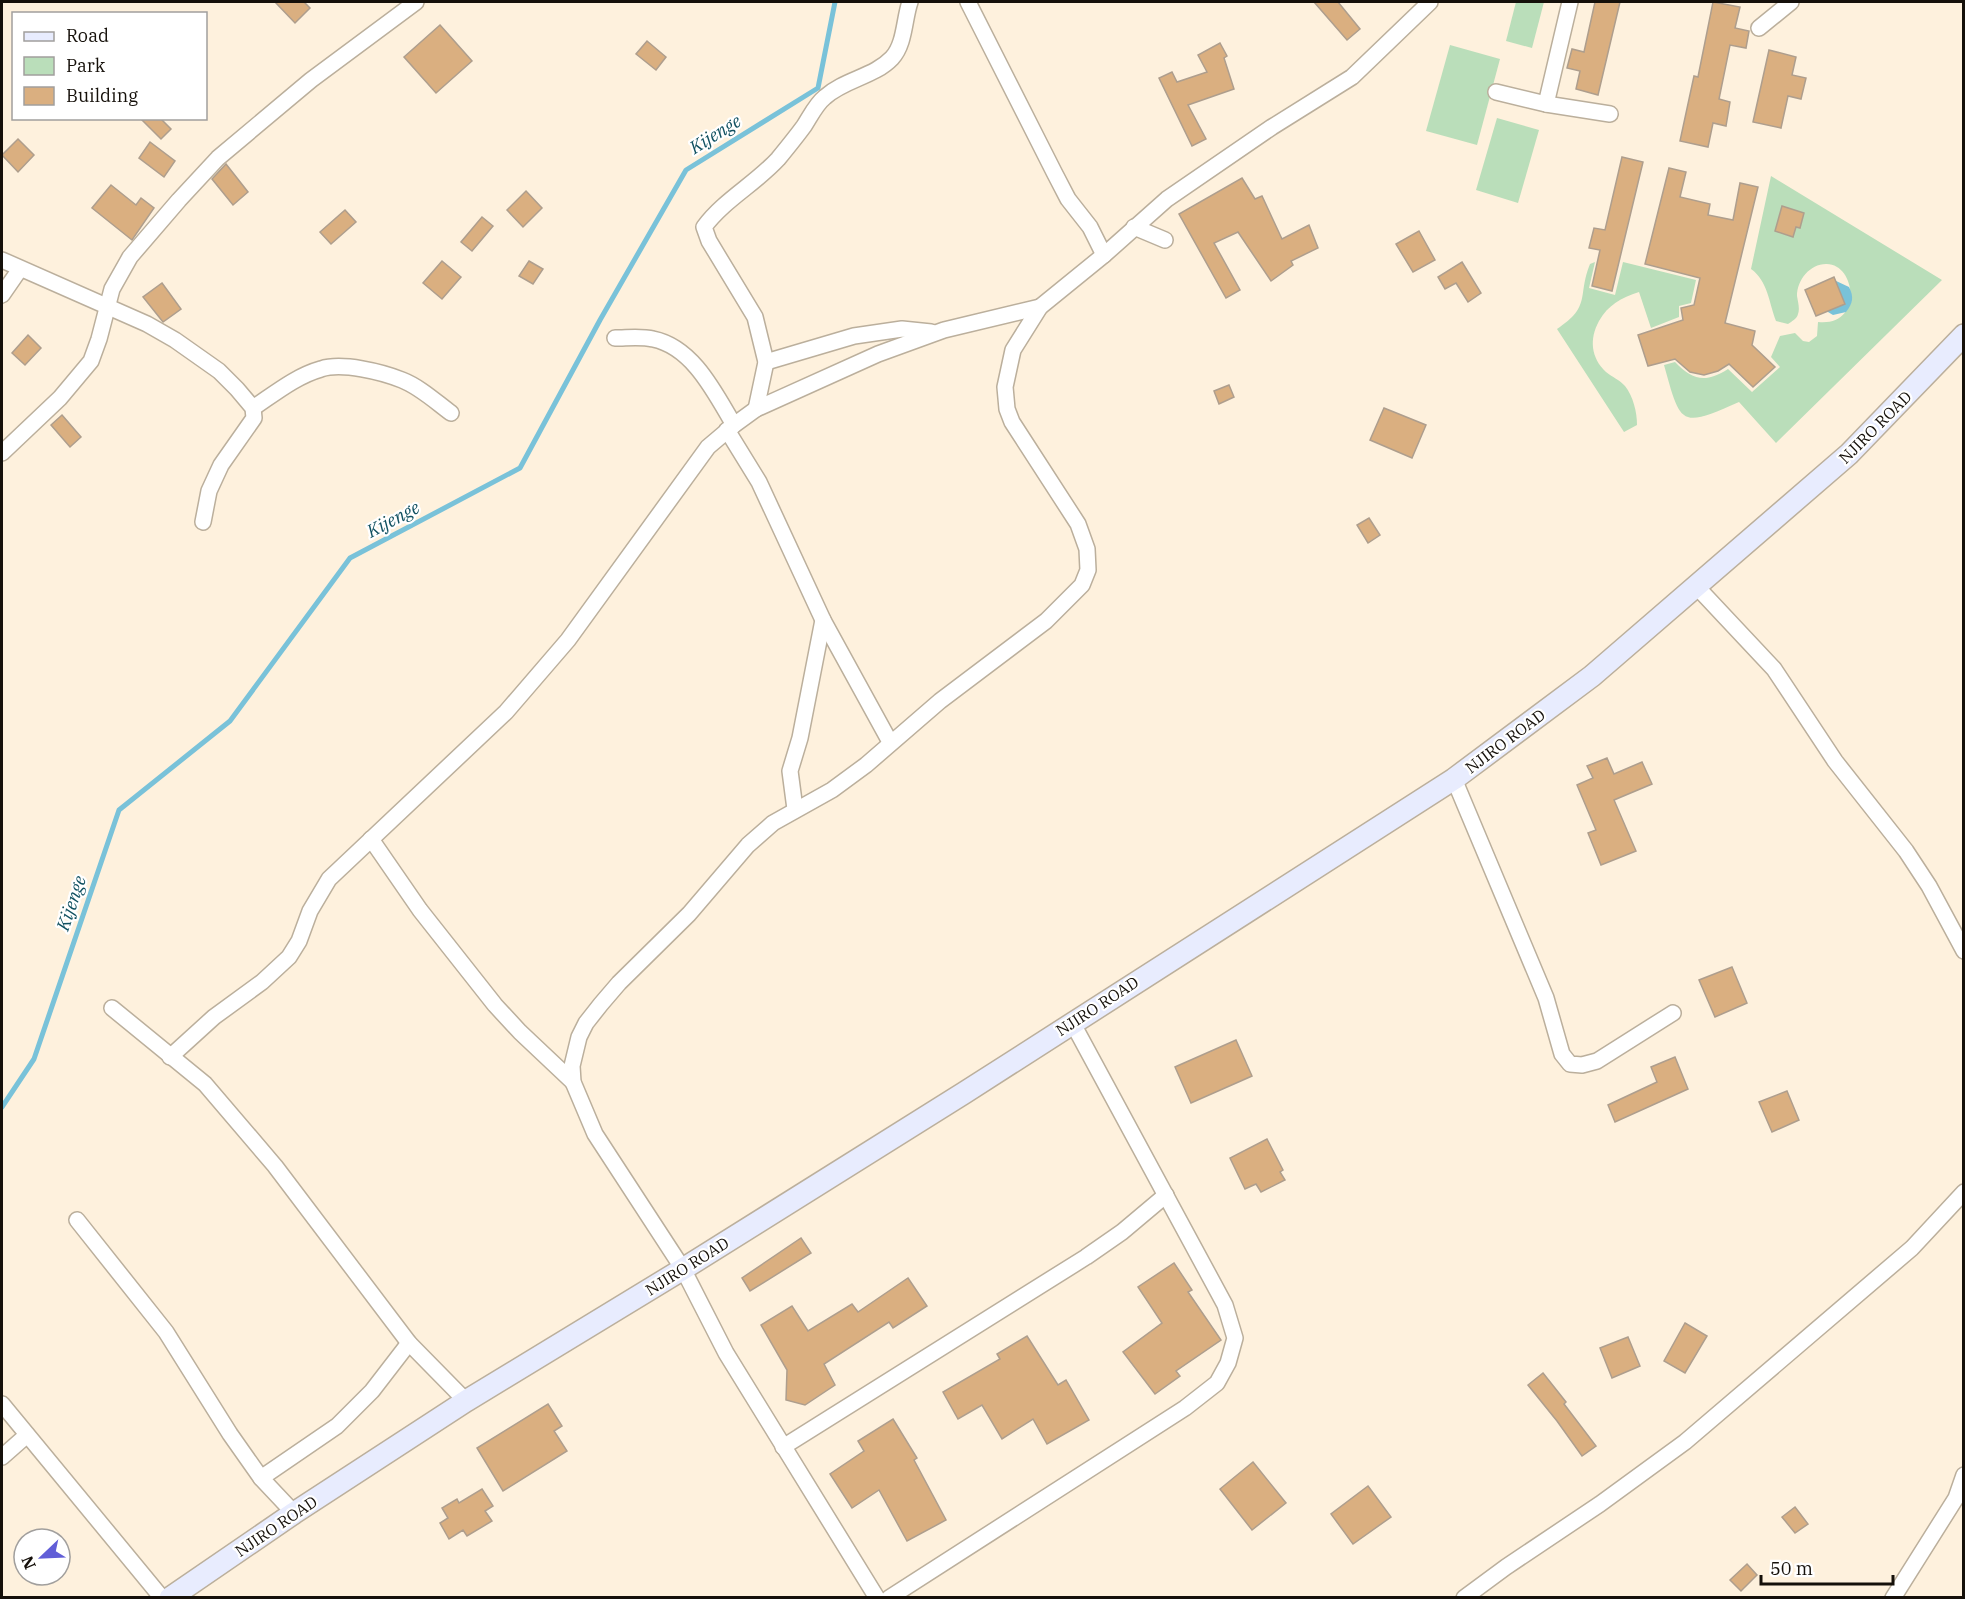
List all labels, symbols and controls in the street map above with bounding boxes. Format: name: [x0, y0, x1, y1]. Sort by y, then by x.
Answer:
legend: [12, 12, 207, 120]
text: Road: [66, 24, 109, 47]
text: Park: [66, 54, 106, 77]
text: Building: [66, 84, 138, 107]
water label: Kijenge: [684, 109, 745, 159]
street label: NJIRO ROAD: [1834, 386, 1916, 468]
water label: Kijenge: [362, 496, 423, 543]
street label: NJIRO ROAD: [1461, 704, 1549, 778]
water label: Kijenge: [51, 872, 91, 935]
street label: NJIRO ROAD: [1052, 972, 1142, 1040]
street label: NJIRO ROAD: [641, 1232, 733, 1300]
street label: NJIRO ROAD: [231, 1491, 321, 1561]
north arrow: [12, 1527, 72, 1587]
scale bar: [1761, 1548, 1893, 1586]
text: N: [17, 1553, 40, 1573]
text: 50 m: [1770, 1557, 1813, 1580]

